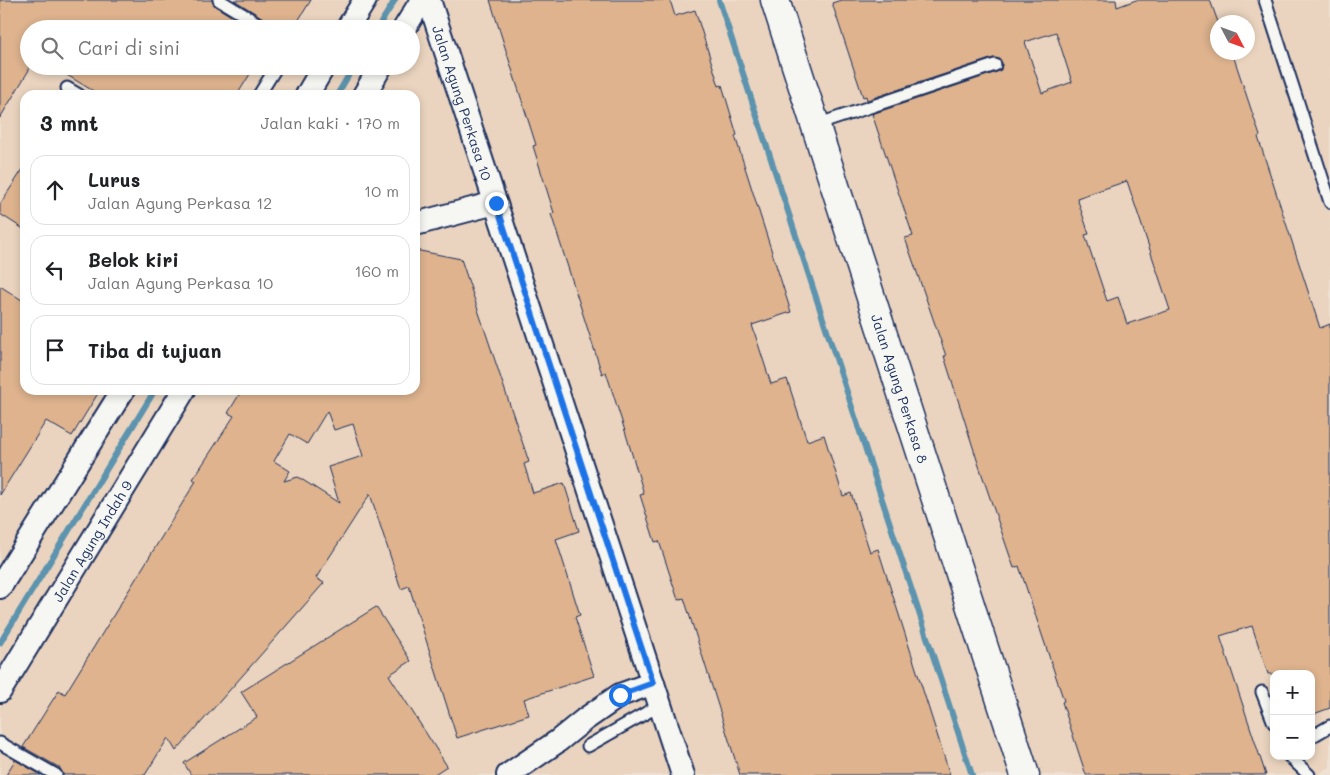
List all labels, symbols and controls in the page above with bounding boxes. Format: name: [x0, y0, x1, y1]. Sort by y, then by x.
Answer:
north arrow: [1210, 15, 1255, 60]
search box: [20, 20, 420, 75]
street label: Jalan Agung Perkasa 10: [428, 23, 497, 183]
icon: search: [38, 34, 66, 62]
text: Cari di sini: [78, 35, 180, 60]
text: 3 mnt: [40, 109, 98, 136]
text: Jalan kaki · 170 m: [260, 112, 400, 133]
text: Lurus: [88, 167, 140, 192]
icon: ahead: [41, 176, 69, 204]
text: 10 m: [364, 180, 399, 201]
text: Jalan Agung Perkasa 12: [88, 192, 272, 213]
route end: [485, 192, 508, 215]
text: Belok kiri: [88, 247, 179, 272]
icon: left: [41, 256, 69, 284]
text: 160 m: [354, 260, 399, 281]
text: Jalan Agung Perkasa 10: [88, 272, 273, 293]
street label: Jalan Agung Perkasa 8: [867, 311, 933, 465]
icon: arrive: [41, 336, 69, 364]
text: Tiba di tujuan: [88, 338, 221, 363]
street label: Jalan Agung Indah 9: [47, 477, 136, 605]
map controls: [1270, 670, 1315, 760]
button: +: [1270, 670, 1315, 715]
route start: [609, 684, 632, 707]
button: −: [1270, 715, 1315, 760]

